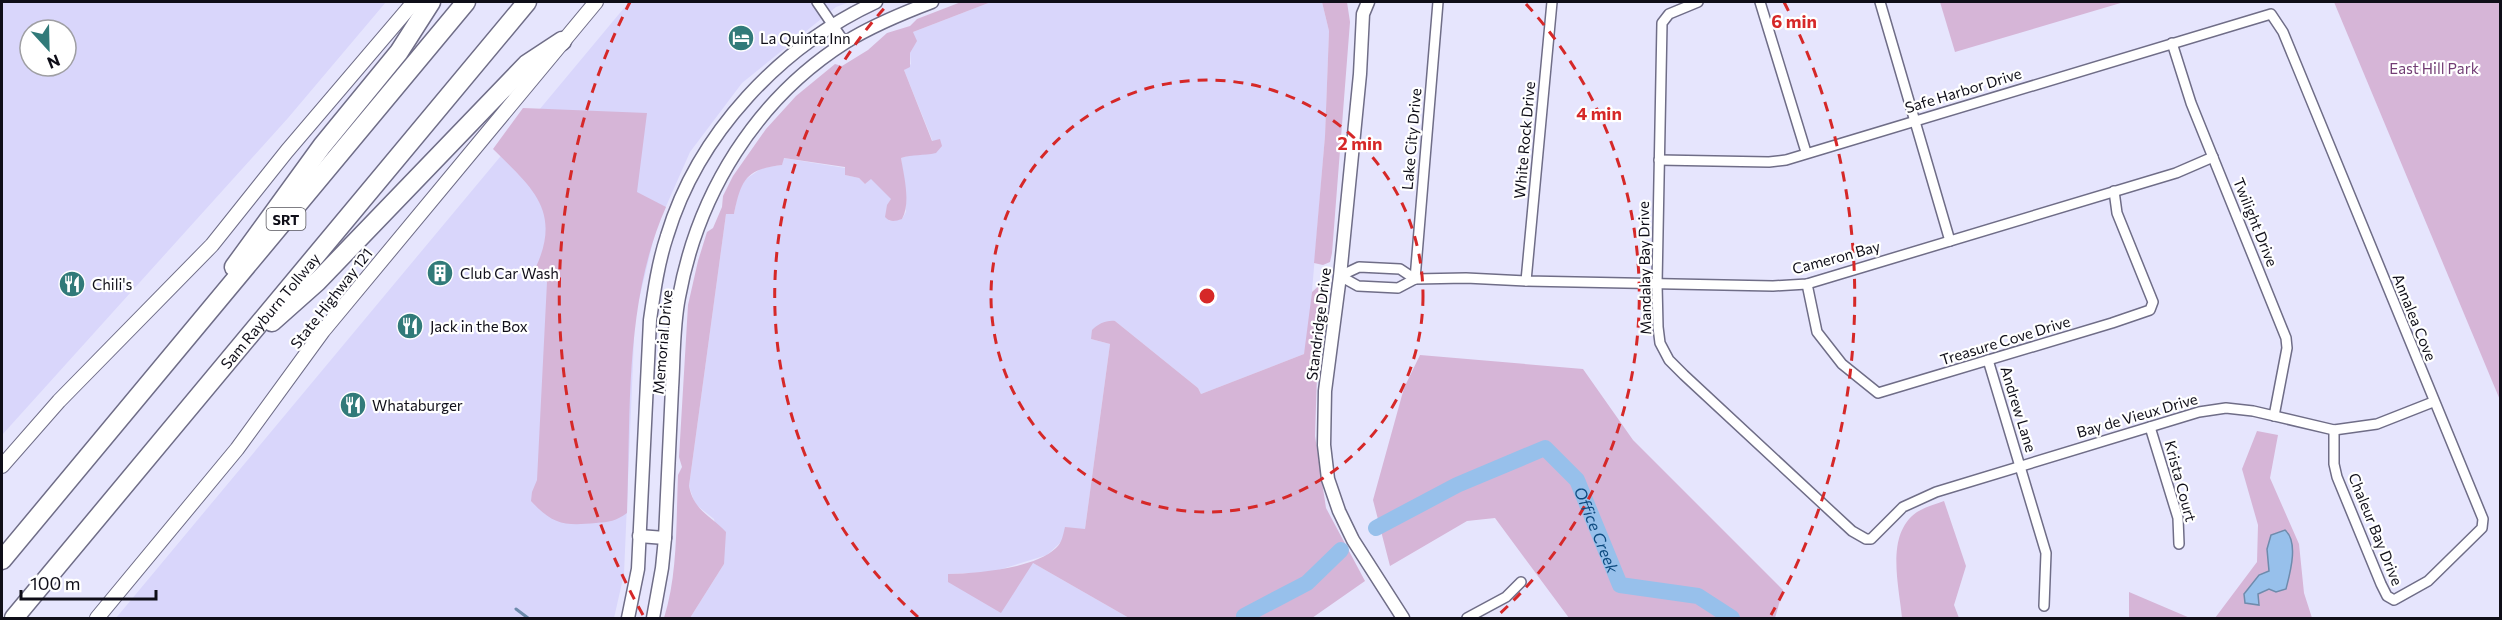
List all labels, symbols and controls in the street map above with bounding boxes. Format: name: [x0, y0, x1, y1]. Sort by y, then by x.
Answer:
text: 6 min: [1771, 10, 1817, 32]
north arrow: [18, 18, 78, 78]
hotel icon: La Quinta Inn: [726, 23, 756, 53]
place label: La Quinta Inn: [760, 29, 851, 47]
text: N: [45, 51, 63, 73]
park label: East Hill Park: [2389, 59, 2479, 77]
street label: Safe Harbor Drive: [1903, 64, 2024, 116]
street label: White Rock Drive: [1510, 80, 1538, 199]
street label: Lake City Drive: [1398, 87, 1424, 191]
text: 4 min: [1576, 102, 1622, 124]
text: 2 min: [1338, 132, 1382, 154]
street label: Twilight Drive: [2230, 175, 2282, 269]
street label: Mandalay Bay Drive: [1634, 201, 1654, 335]
road number: SRT: [266, 208, 306, 230]
street label: Cameron Bay: [1790, 237, 1882, 277]
street label: State Highway 121: [286, 244, 376, 352]
street label: Sam Rayburn Tollway: [217, 249, 324, 372]
building icon: Club Car Wash: [425, 258, 455, 288]
place label: Club Car Wash: [460, 264, 559, 282]
street label: Standridge Drive: [1302, 267, 1334, 381]
restaurant icon: Chili's: [57, 269, 87, 299]
street label: Annalea Cove: [2389, 271, 2441, 363]
place label: Chili's: [92, 275, 132, 293]
centre of rings: [1197, 286, 1217, 306]
street label: Memorial Drive: [648, 289, 676, 395]
restaurant icon: Jack in the Box: [395, 311, 425, 341]
street label: Treasure Cove Drive: [1938, 312, 2072, 368]
place label: Jack in the Box: [430, 317, 528, 335]
street label: Andrew Lane: [1997, 364, 2041, 454]
street label: Bay de Vieux Drive: [2074, 389, 2200, 441]
restaurant icon: Whataburger: [338, 390, 368, 420]
place label: Whataburger: [372, 396, 463, 414]
street label: Krista Court: [2162, 438, 2200, 524]
street label: Chaleur Bay Drive: [2345, 470, 2407, 588]
water label: Office Creek: [1571, 484, 1624, 576]
scale bar: [21, 563, 156, 601]
text: 100 m: [30, 572, 80, 594]

